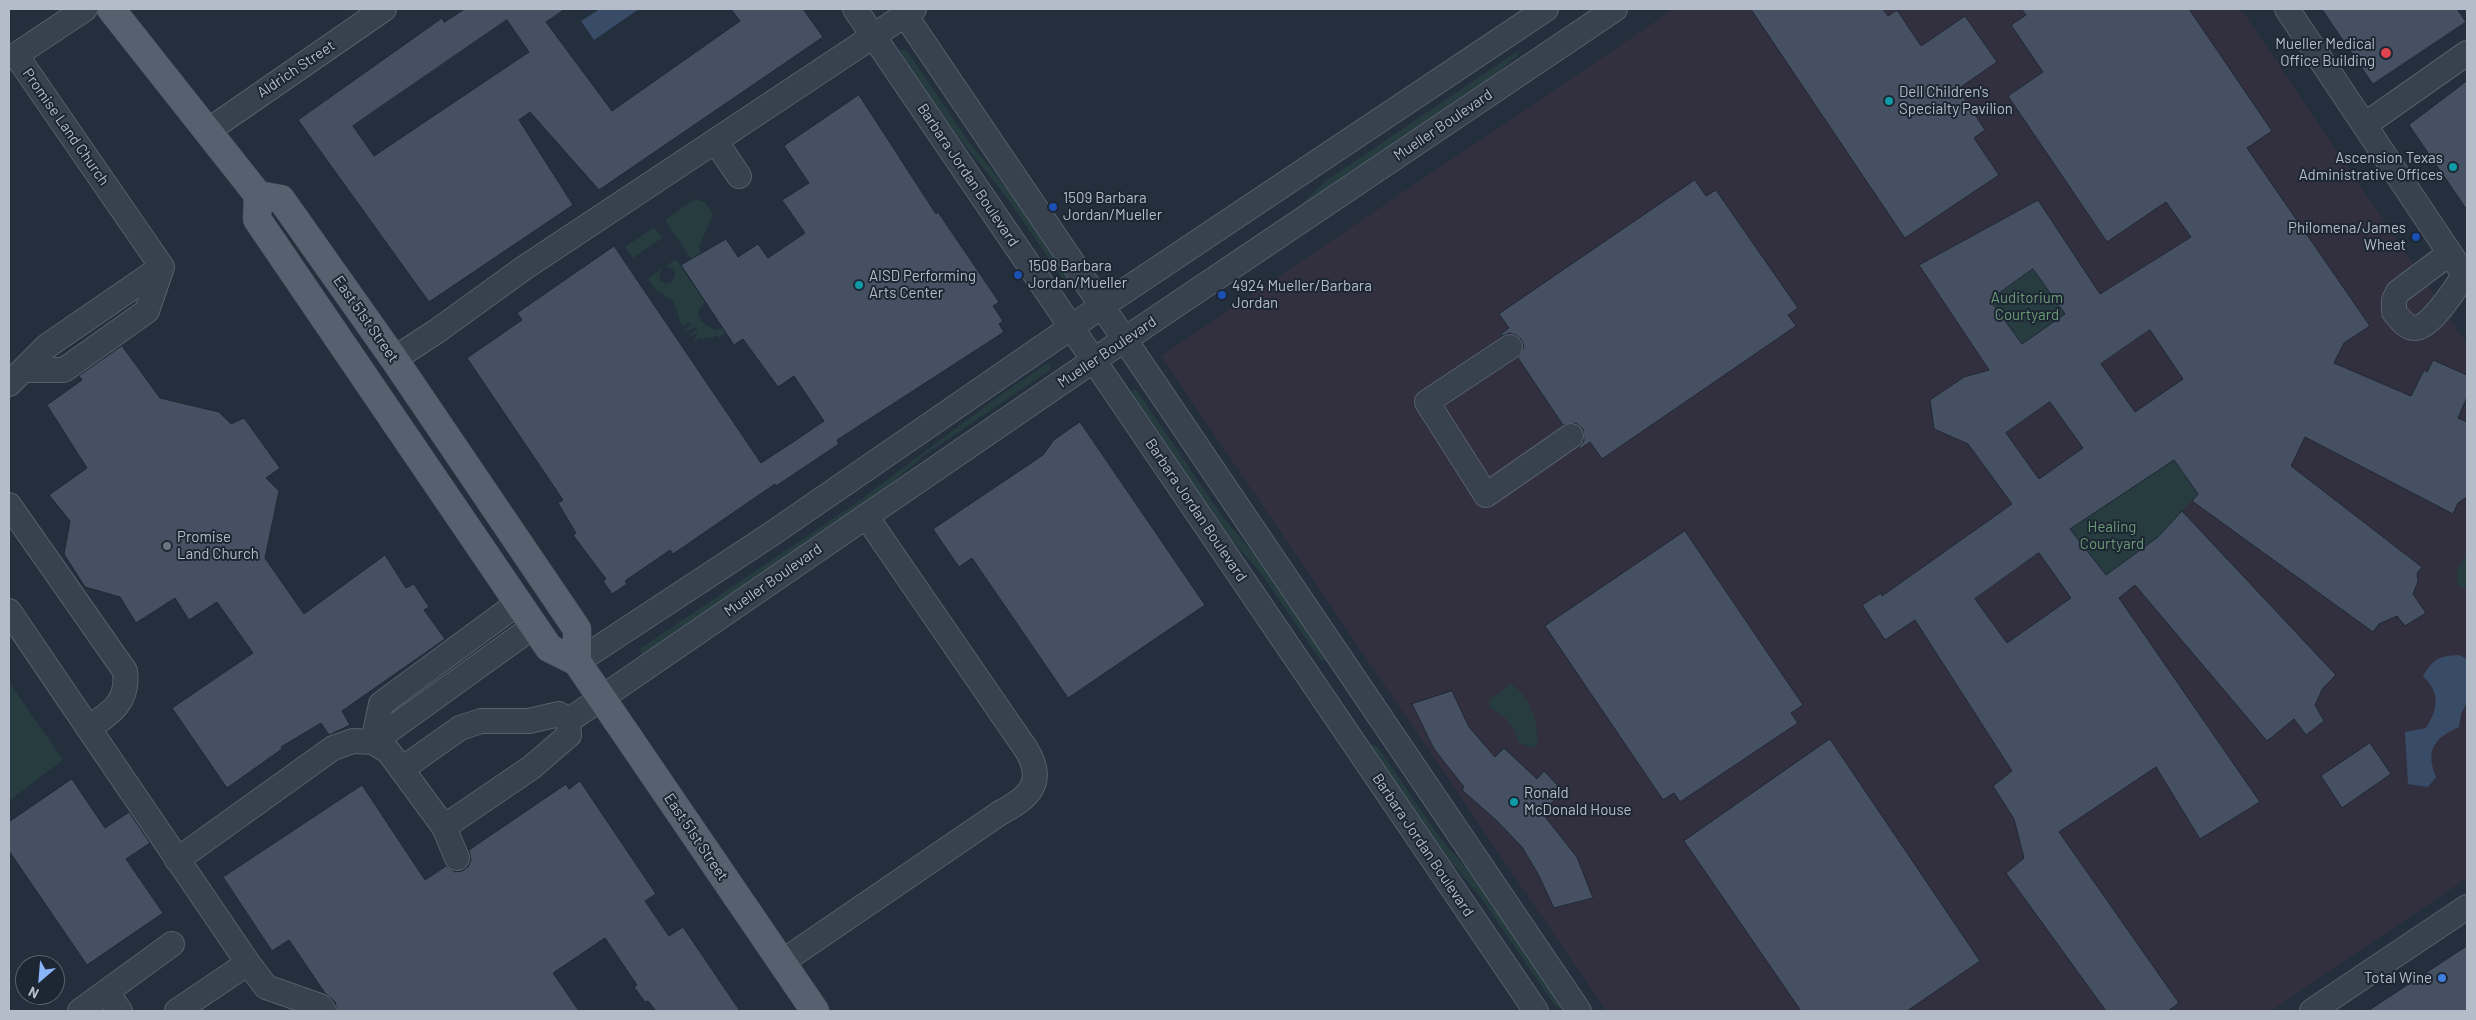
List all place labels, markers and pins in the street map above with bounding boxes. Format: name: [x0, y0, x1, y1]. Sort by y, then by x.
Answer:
place label: Mueller Medical Office Building: [2275, 35, 2375, 70]
marker: Mueller Medical Office Building: [2379, 46, 2393, 60]
place label: Dell Children's Specialty Pavilion: [1899, 83, 2013, 118]
marker: Dell Children's Specialty Pavilion: [1883, 95, 1895, 107]
place label: Ascension Texas Administrative Offices: [2299, 149, 2443, 184]
marker: Ascension Texas Administrative Offices: [2447, 161, 2459, 173]
place label: 1509 Barbara Jordan/Mueller: [1063, 189, 1162, 224]
marker: 1509 Barbara Jordan/Mueller: [1047, 201, 1059, 213]
place label: Philomena/James Wheat: [2288, 219, 2406, 254]
marker: Philomena/James Wheat: [2410, 231, 2422, 243]
place label: 1508 Barbara Jordan/Mueller: [1028, 257, 1127, 292]
place label: AISD Performing Arts Center: [869, 267, 976, 302]
marker: 1508 Barbara Jordan/Mueller: [1012, 269, 1024, 281]
place label: 4924 Mueller/Barbara Jordan: [1232, 277, 1372, 312]
marker: AISD Performing Arts Center: [853, 279, 865, 291]
marker: 4924 Mueller/Barbara Jordan: [1216, 289, 1228, 301]
place label: Promise Land Church: [177, 528, 259, 563]
marker: Promise Land Church: [161, 540, 173, 552]
place label: Ronald McDonald House: [1524, 784, 1632, 819]
marker: Ronald McDonald House: [1508, 796, 1520, 808]
place label: Total Wine: [2364, 969, 2432, 987]
marker: Total Wine: [2436, 972, 2448, 984]

